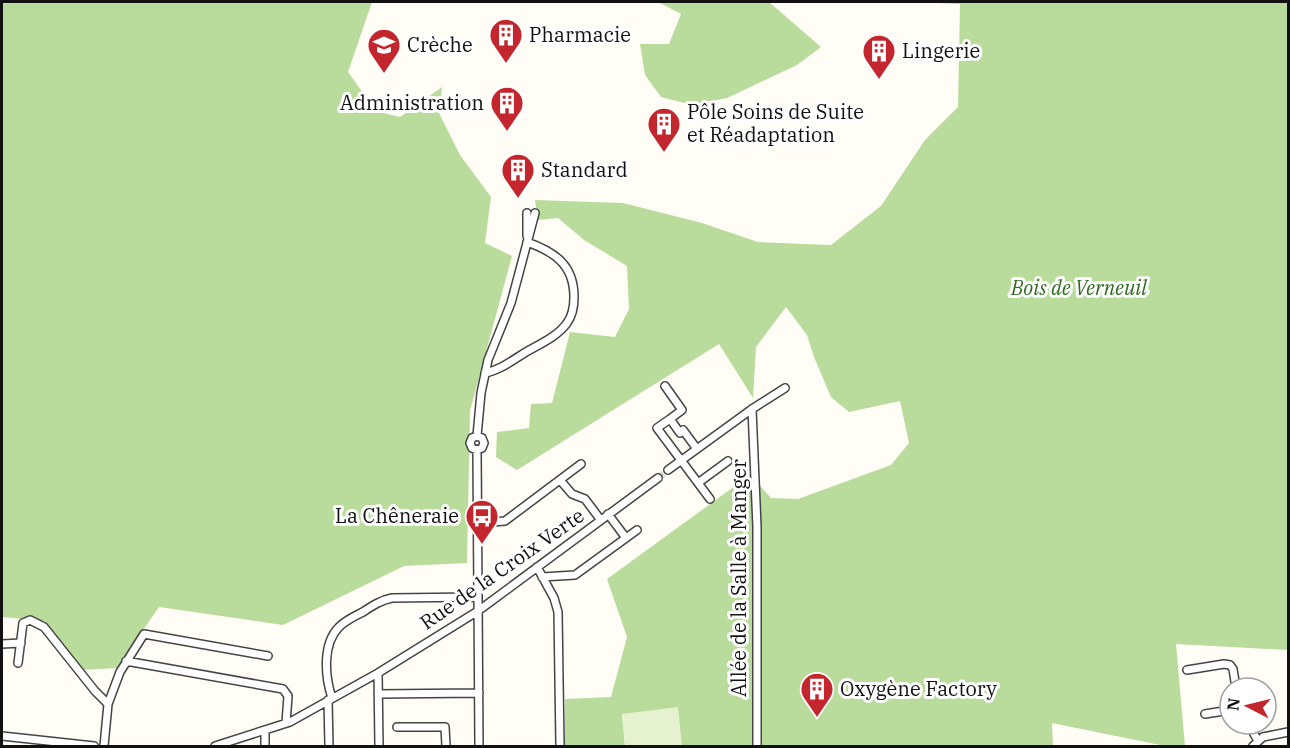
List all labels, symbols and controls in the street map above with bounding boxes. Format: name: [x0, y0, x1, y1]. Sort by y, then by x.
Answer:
building icon: Pharmacie: [488, 17, 524, 64]
place label: Pharmacie: [529, 21, 631, 48]
school or university icon: Crèche: [366, 27, 402, 74]
place label: Crèche: [407, 31, 473, 58]
building icon: Lingerie: [861, 33, 897, 80]
place label: Lingerie: [902, 37, 980, 64]
building icon: Administration: [489, 85, 525, 132]
place label: Administration: [340, 89, 484, 116]
place label: Pôle Soins de Suite et Réadaptation: [687, 98, 864, 148]
building icon: Pôle Soins de Suite et Réadaptation: [646, 106, 682, 153]
building icon: Standard: [500, 152, 536, 199]
place label: Standard: [541, 156, 628, 183]
park label: Bois de Verneuil: [1010, 274, 1147, 301]
street label: Allée de la Salle à Manger: [725, 459, 752, 697]
bus stop icon: La Chêneraie: [464, 498, 500, 545]
place label: La Chêneraie: [335, 502, 459, 529]
street label: Rue de la Croix Verte: [414, 502, 589, 636]
building icon: Oxygène Factory: [799, 671, 835, 718]
place label: Oxygène Factory: [840, 675, 997, 702]
north arrow: [1218, 676, 1278, 736]
text: N: [1222, 697, 1244, 712]

